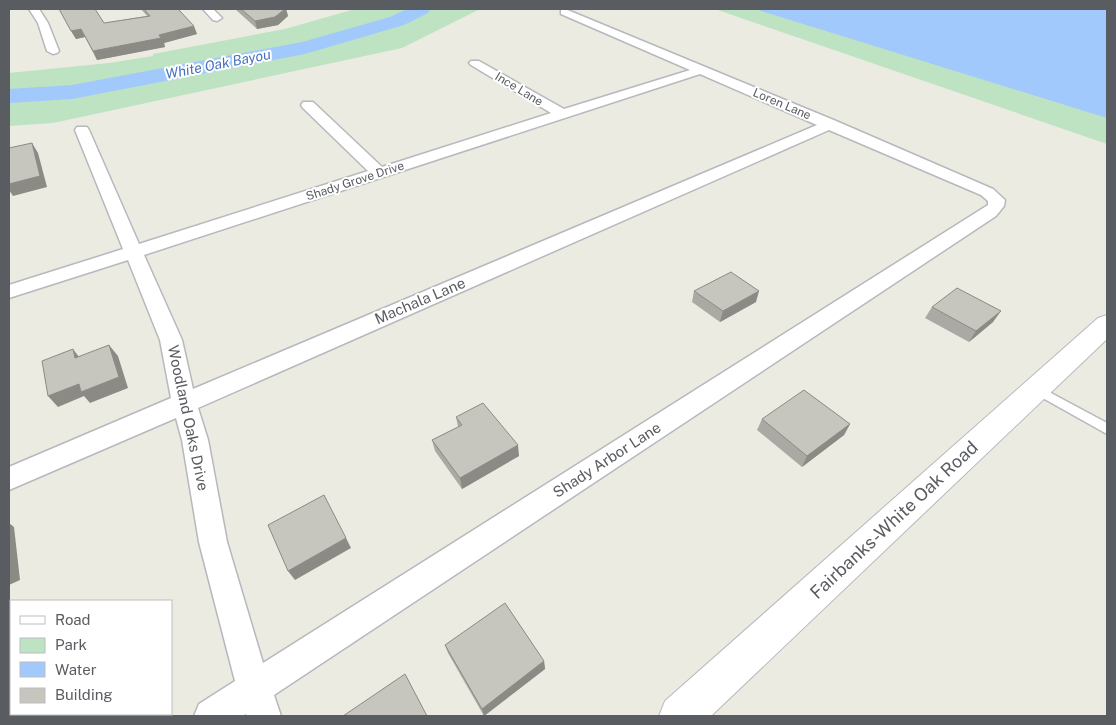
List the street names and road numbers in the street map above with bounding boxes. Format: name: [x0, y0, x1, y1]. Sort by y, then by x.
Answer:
street label: Ince Lane: [492, 69, 546, 109]
street label: Loren Lane: [751, 85, 813, 123]
street label: Shady Grove Drive: [304, 158, 406, 203]
street label: Machala Lane: [372, 274, 468, 327]
street label: Woodland Oaks Drive: [165, 344, 212, 492]
street label: Shady Arbor Lane: [550, 418, 664, 501]
street label: Fairbanks-White Oak Road: [806, 436, 982, 603]

